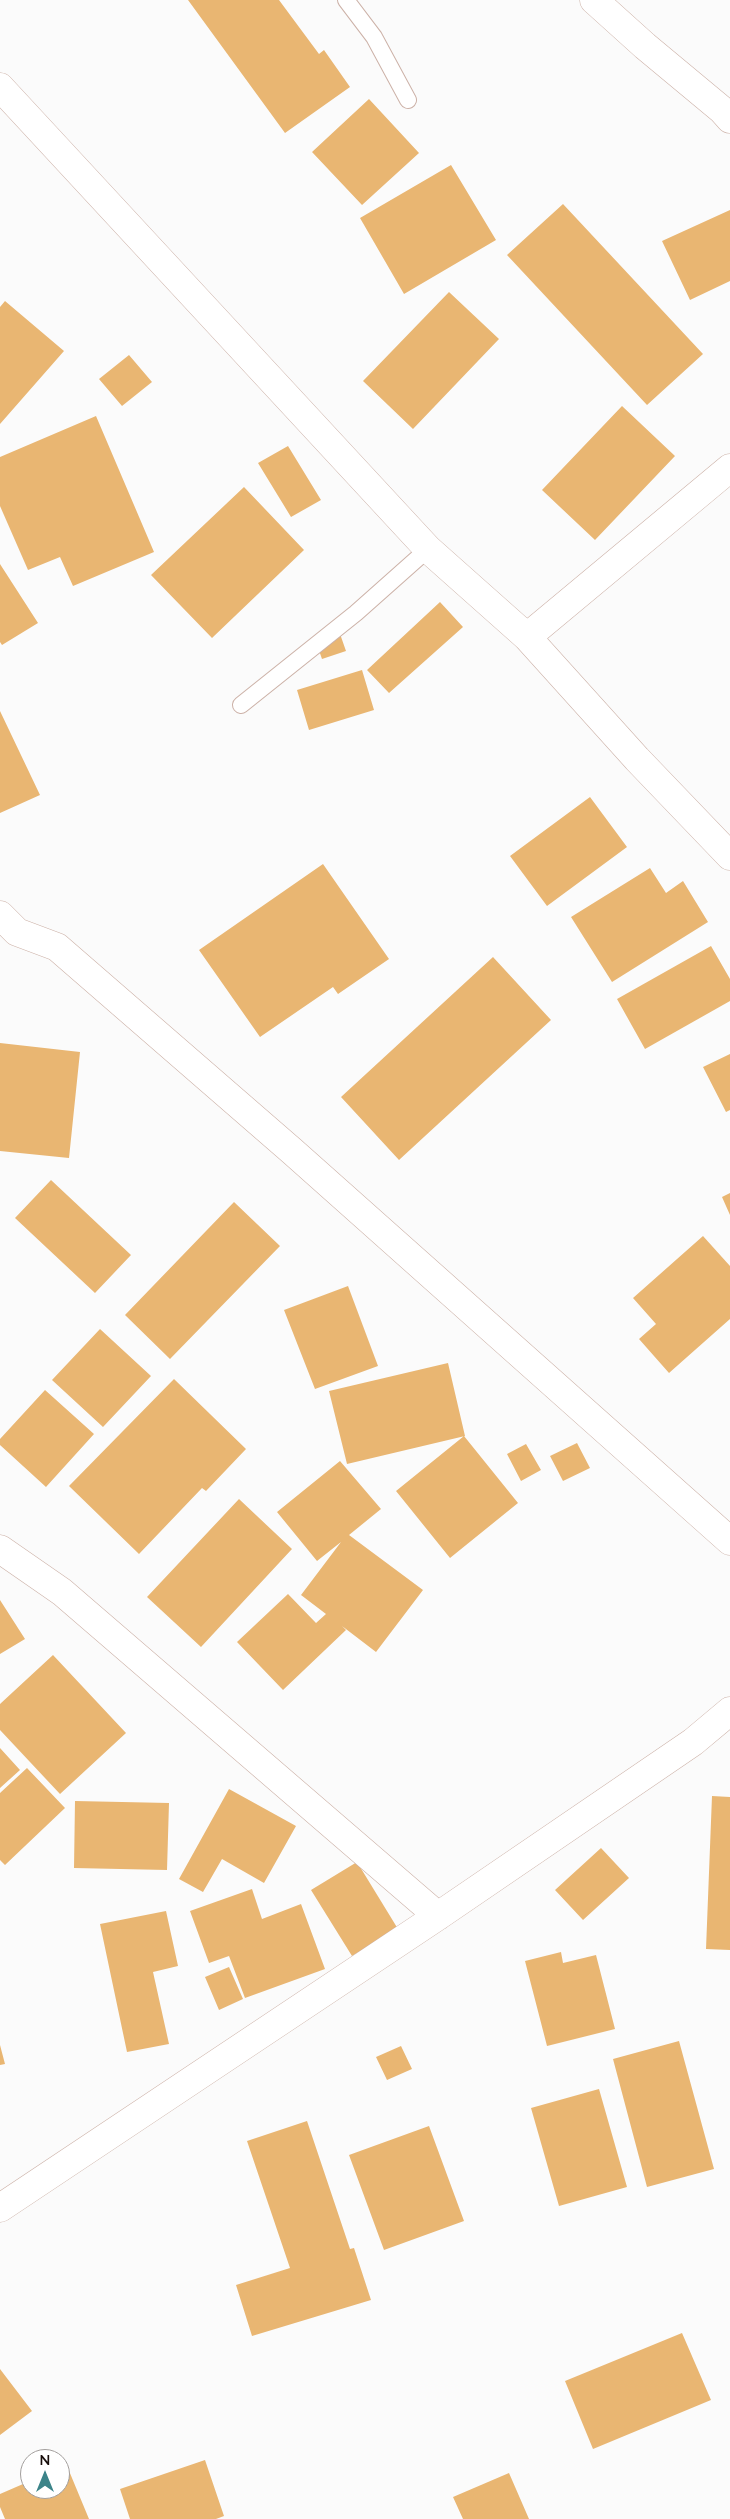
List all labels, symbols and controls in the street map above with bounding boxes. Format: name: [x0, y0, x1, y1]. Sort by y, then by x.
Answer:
north arrow: [20, 2449, 70, 2499]
text: N: [40, 2451, 50, 2468]

